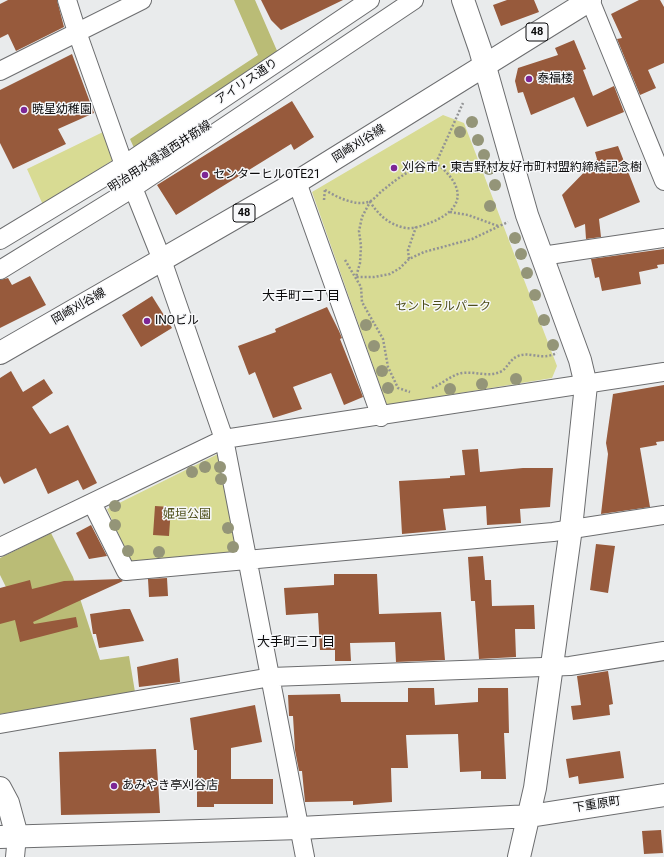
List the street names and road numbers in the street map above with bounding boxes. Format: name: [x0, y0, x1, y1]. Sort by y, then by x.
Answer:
road number: 48: [526, 23, 548, 41]
street label: アイリス通り: [213, 56, 281, 108]
street label: 明治用水緑道西井筋線: [106, 118, 214, 196]
street label: 岡崎刈谷線: [330, 122, 388, 166]
road number: 48: [233, 204, 255, 222]
street label: 岡崎刈谷線: [49, 286, 109, 328]
street label: 下重原町: [572, 794, 622, 816]

